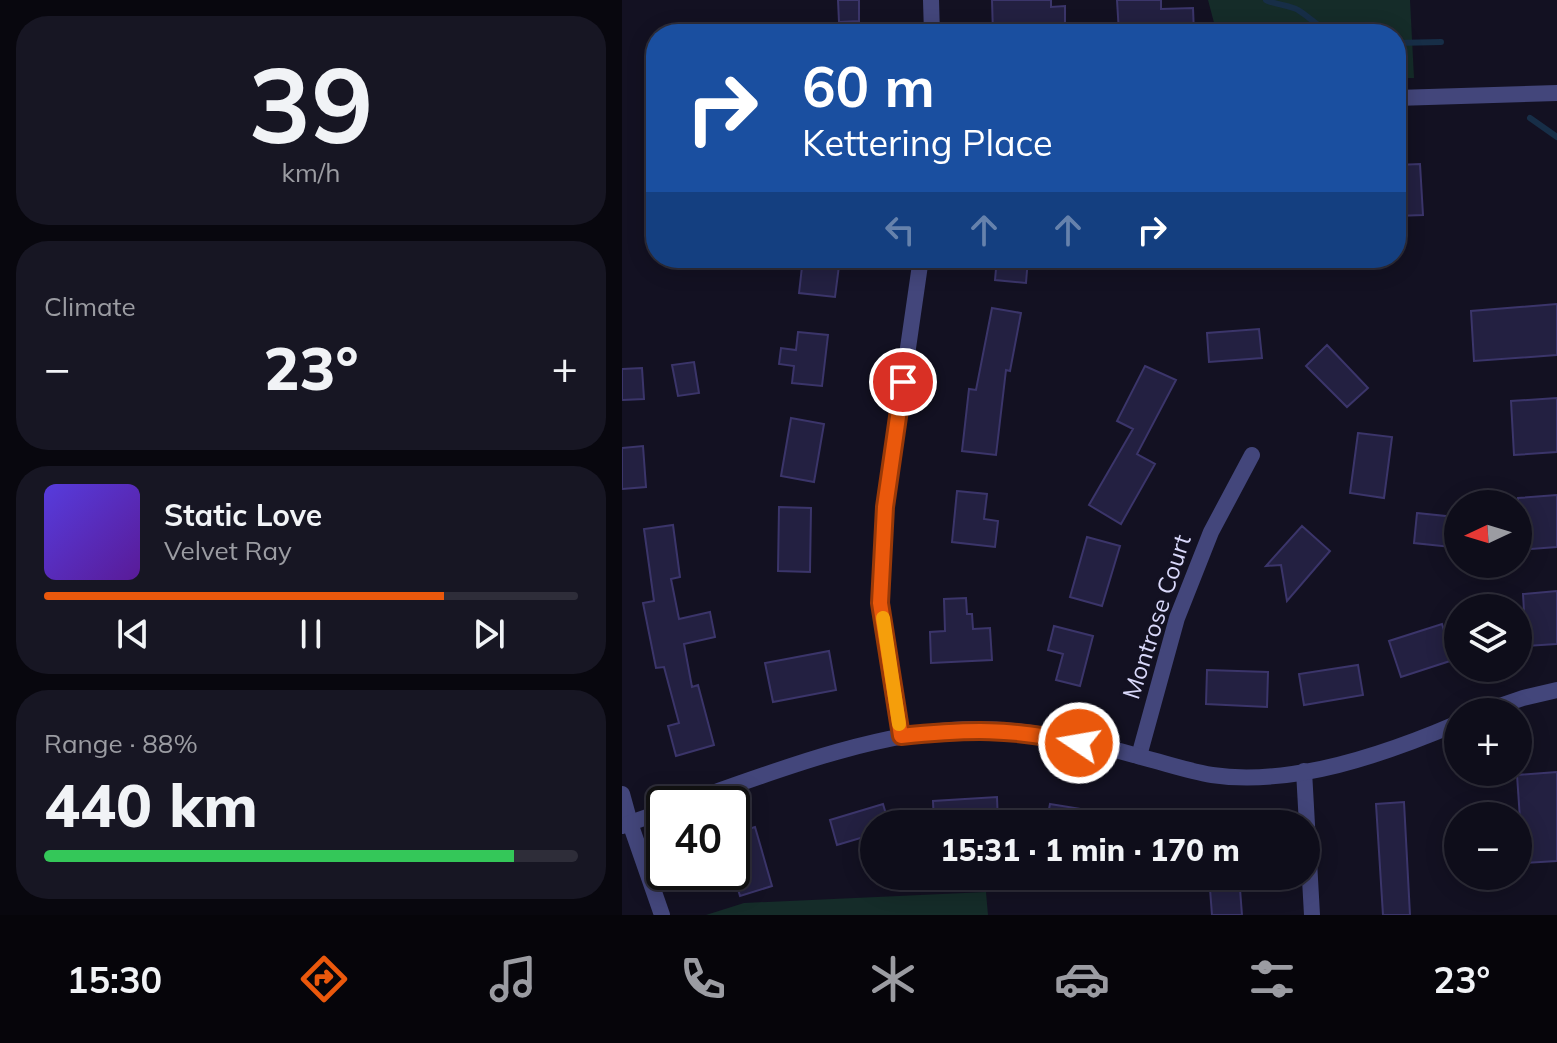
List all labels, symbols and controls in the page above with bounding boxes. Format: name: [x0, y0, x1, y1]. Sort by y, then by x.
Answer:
text: 39: [249, 38, 373, 169]
text: 60 m: [802, 51, 935, 121]
icon: right: [670, 56, 774, 160]
text: Kettering Place: [802, 120, 1053, 165]
text: km/h: [282, 156, 340, 189]
icon: left: [878, 208, 922, 252]
icon: ahead: [962, 208, 1006, 252]
icon: ahead: [1046, 208, 1090, 252]
icon: right: [1130, 208, 1174, 252]
text: Climate: [44, 290, 136, 323]
text: 23°: [263, 330, 359, 405]
text: −: [44, 340, 70, 395]
text: +: [552, 340, 578, 395]
pin: [869, 348, 937, 416]
icon: arrive: [881, 360, 925, 404]
north arrow: [1444, 490, 1532, 578]
map controls: [1444, 490, 1532, 890]
text: Static Love: [164, 496, 322, 534]
street label: Montrose Court: [1115, 531, 1197, 703]
text: Velvet Ray: [164, 534, 292, 567]
button: layers: [1444, 594, 1532, 682]
icon: previous: [111, 612, 155, 656]
icon: pause: [289, 612, 333, 656]
icon: next: [467, 612, 511, 656]
button: +: [1444, 698, 1532, 786]
position arrow: [1037, 701, 1121, 785]
text: Range · 88%: [44, 727, 198, 760]
text: 440 km: [44, 767, 258, 842]
speed limit sign: 40: [646, 786, 750, 890]
button: −: [1444, 802, 1532, 890]
text: 15:31 · 1 min · 170 m: [940, 831, 1240, 869]
icon: directions: [296, 951, 352, 1007]
icon: music: [485, 951, 541, 1007]
icon: phone: [675, 951, 731, 1007]
icon: climate: [865, 951, 921, 1007]
icon: car: [1054, 951, 1110, 1007]
icon: filters: [1244, 951, 1300, 1007]
text: 15:30: [67, 957, 162, 1002]
text: 23°: [1433, 957, 1490, 1002]

